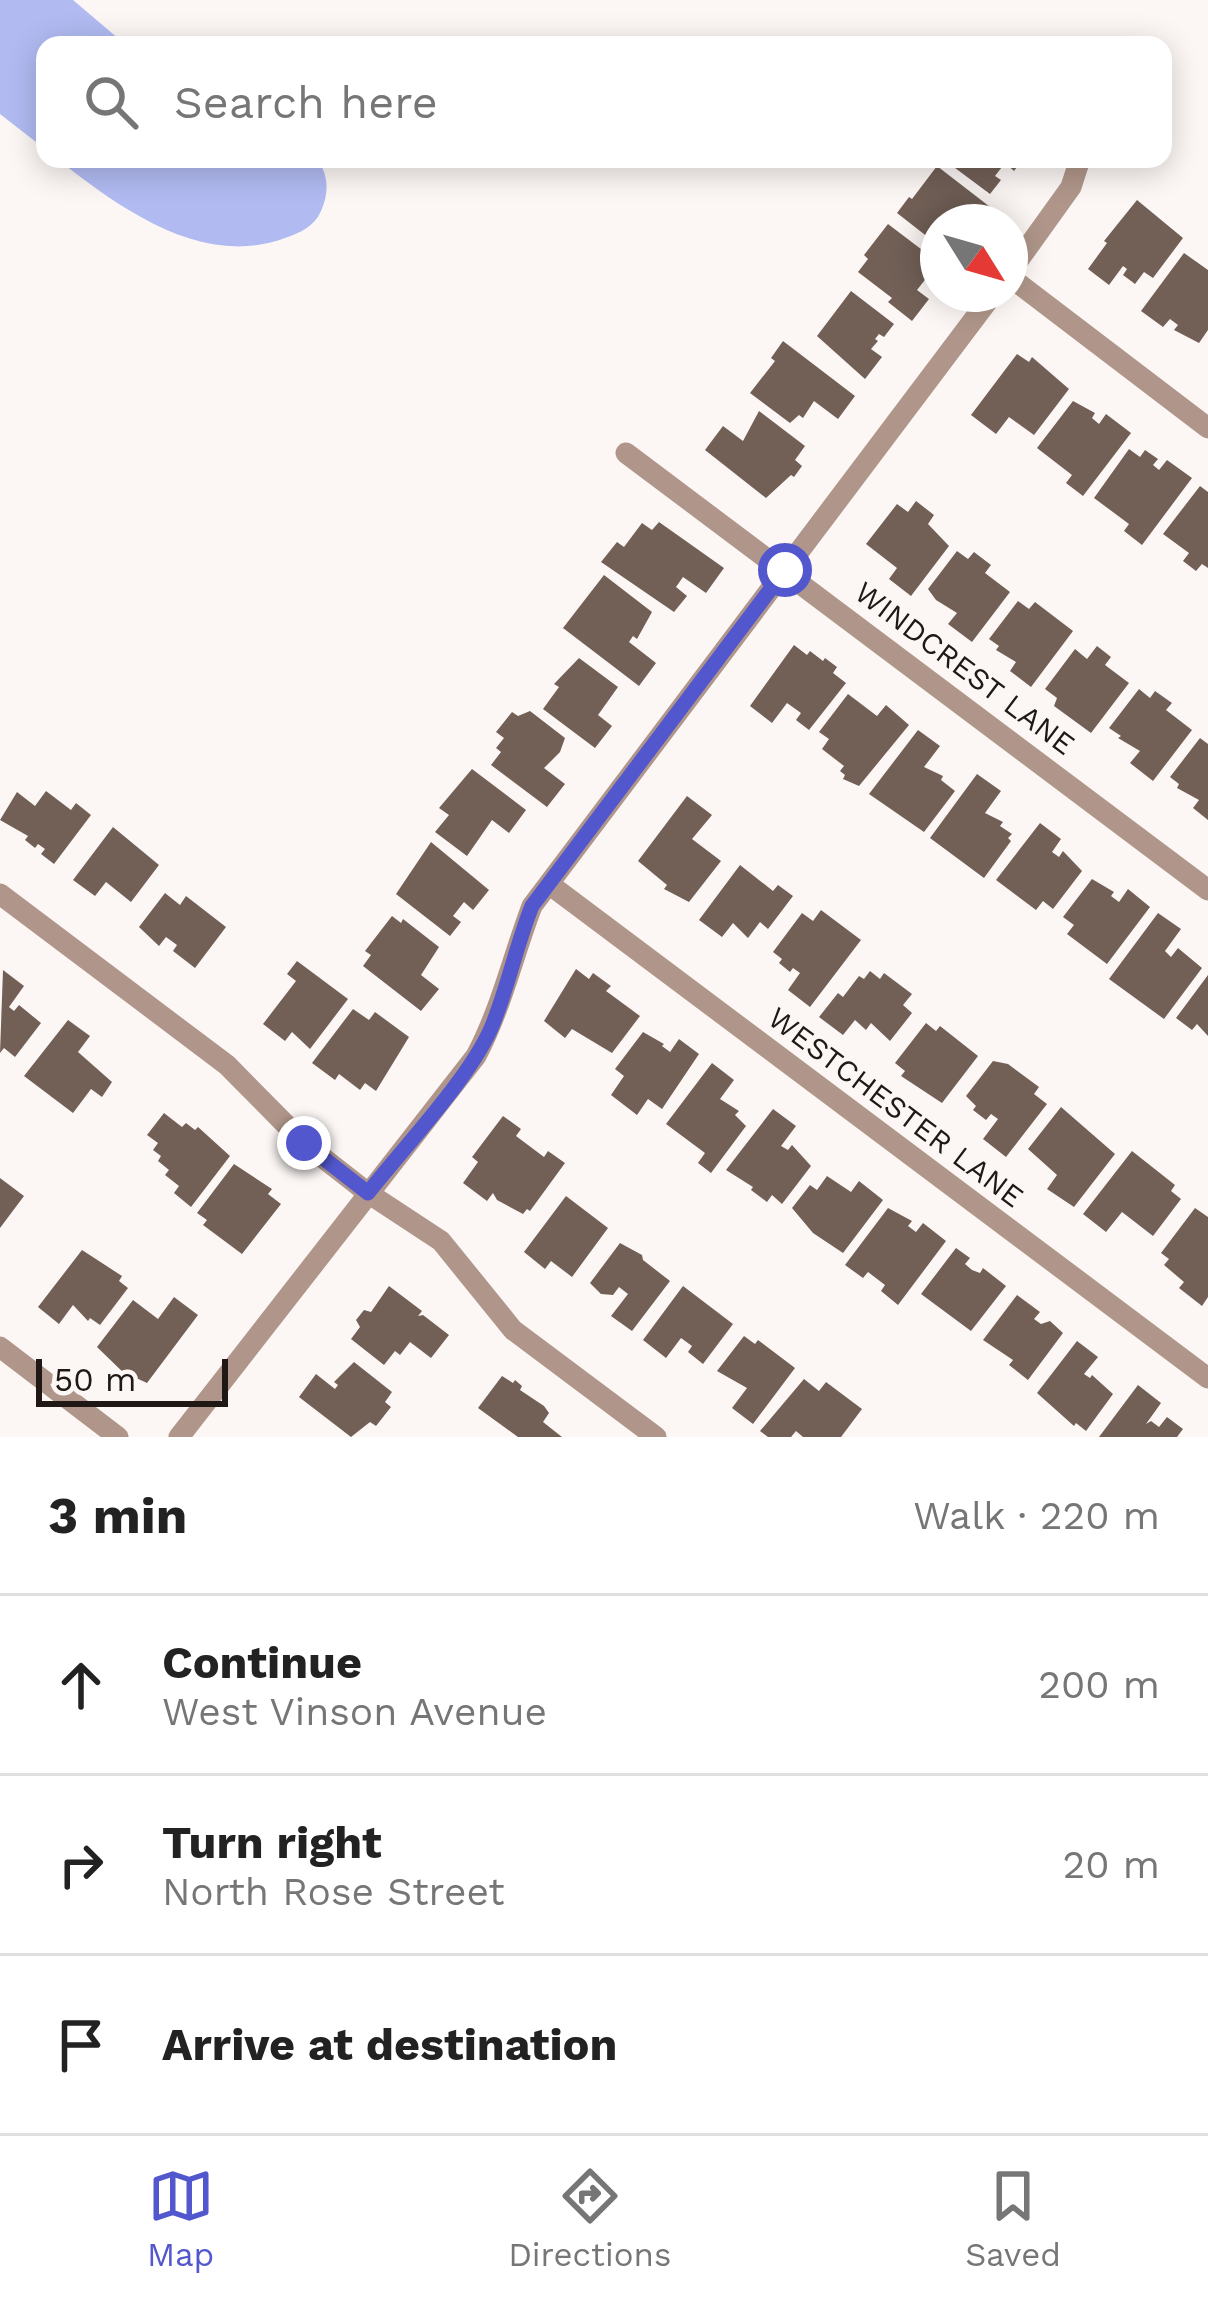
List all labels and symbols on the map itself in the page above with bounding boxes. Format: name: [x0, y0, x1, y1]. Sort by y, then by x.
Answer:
north arrow: [920, 204, 1028, 312]
route start: [758, 543, 812, 597]
street label: WINDCREST LANE: [848, 574, 1082, 762]
street label: WESTCHESTER LANE: [762, 1000, 1030, 1214]
route end: [277, 1116, 331, 1170]
scale bar: [36, 1353, 228, 1406]

